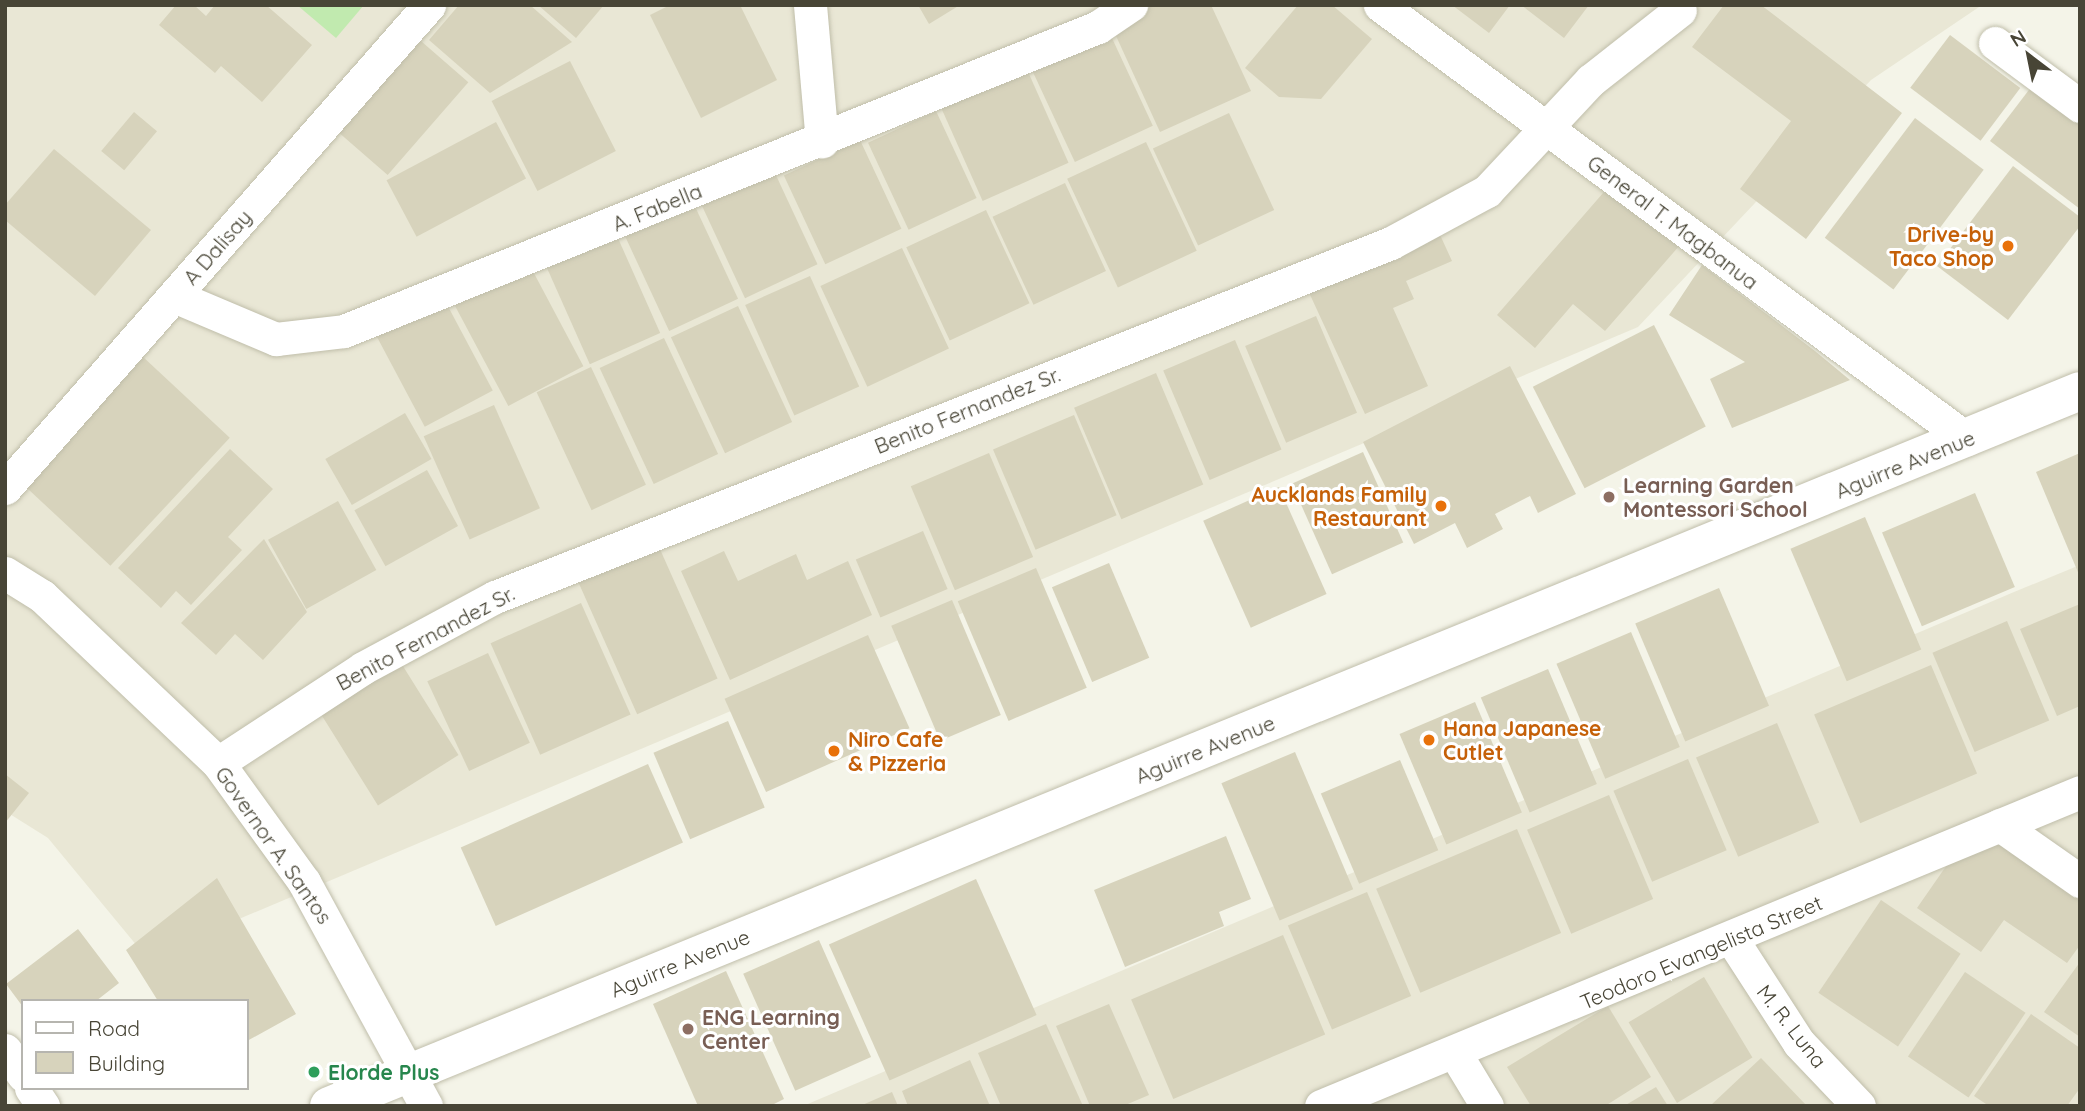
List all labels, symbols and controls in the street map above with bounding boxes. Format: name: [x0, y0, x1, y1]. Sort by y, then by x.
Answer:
north arrow: [1994, 21, 2064, 91]
text: N: [2006, 24, 2030, 52]
street label: General T. Magbanua: [1583, 150, 1763, 294]
street label: A. Fabella: [609, 178, 705, 236]
street label: A Dalisay: [178, 204, 256, 290]
place label: Drive-by Taco Shop: [1889, 221, 1994, 271]
marker: Drive-by Taco Shop: [2000, 238, 2016, 254]
street label: Benito Fernandez Sr.: [871, 361, 1063, 459]
street label: Aguirre Avenue: [1832, 425, 1978, 503]
place label: Learning Garden Montessori School: [1623, 472, 1808, 522]
place label: Aucklands Family Restaurant: [1252, 481, 1427, 531]
marker: Learning Garden Montessori School: [1601, 489, 1617, 505]
marker: Aucklands Family Restaurant: [1433, 498, 1449, 514]
street label: Benito Fernandez Sr.: [332, 580, 518, 696]
street label: Aguirre Avenue: [1132, 710, 1278, 788]
place label: Hana Japanese Cutlet: [1443, 715, 1601, 765]
place label: Niro Cafe & Pizzeria: [848, 726, 946, 776]
marker: Hana Japanese Cutlet: [1421, 732, 1437, 748]
marker: Niro Cafe & Pizzeria: [826, 743, 842, 759]
street label: Governor A. Santos: [210, 762, 338, 928]
street label: Teodoro Evangelista Street: [1576, 890, 1826, 1014]
street label: Aguirre Avenue: [607, 924, 753, 1002]
street label: M. R. Luna: [1752, 979, 1832, 1073]
legend: [21, 999, 248, 1090]
place label: ENG Learning Center: [702, 1004, 840, 1054]
text: Road: [88, 1015, 140, 1041]
marker: ENG Learning Center: [680, 1021, 696, 1037]
text: Building: [88, 1050, 165, 1076]
place label: Elorde Plus: [328, 1059, 439, 1085]
marker: Elorde Plus: [306, 1064, 322, 1080]

